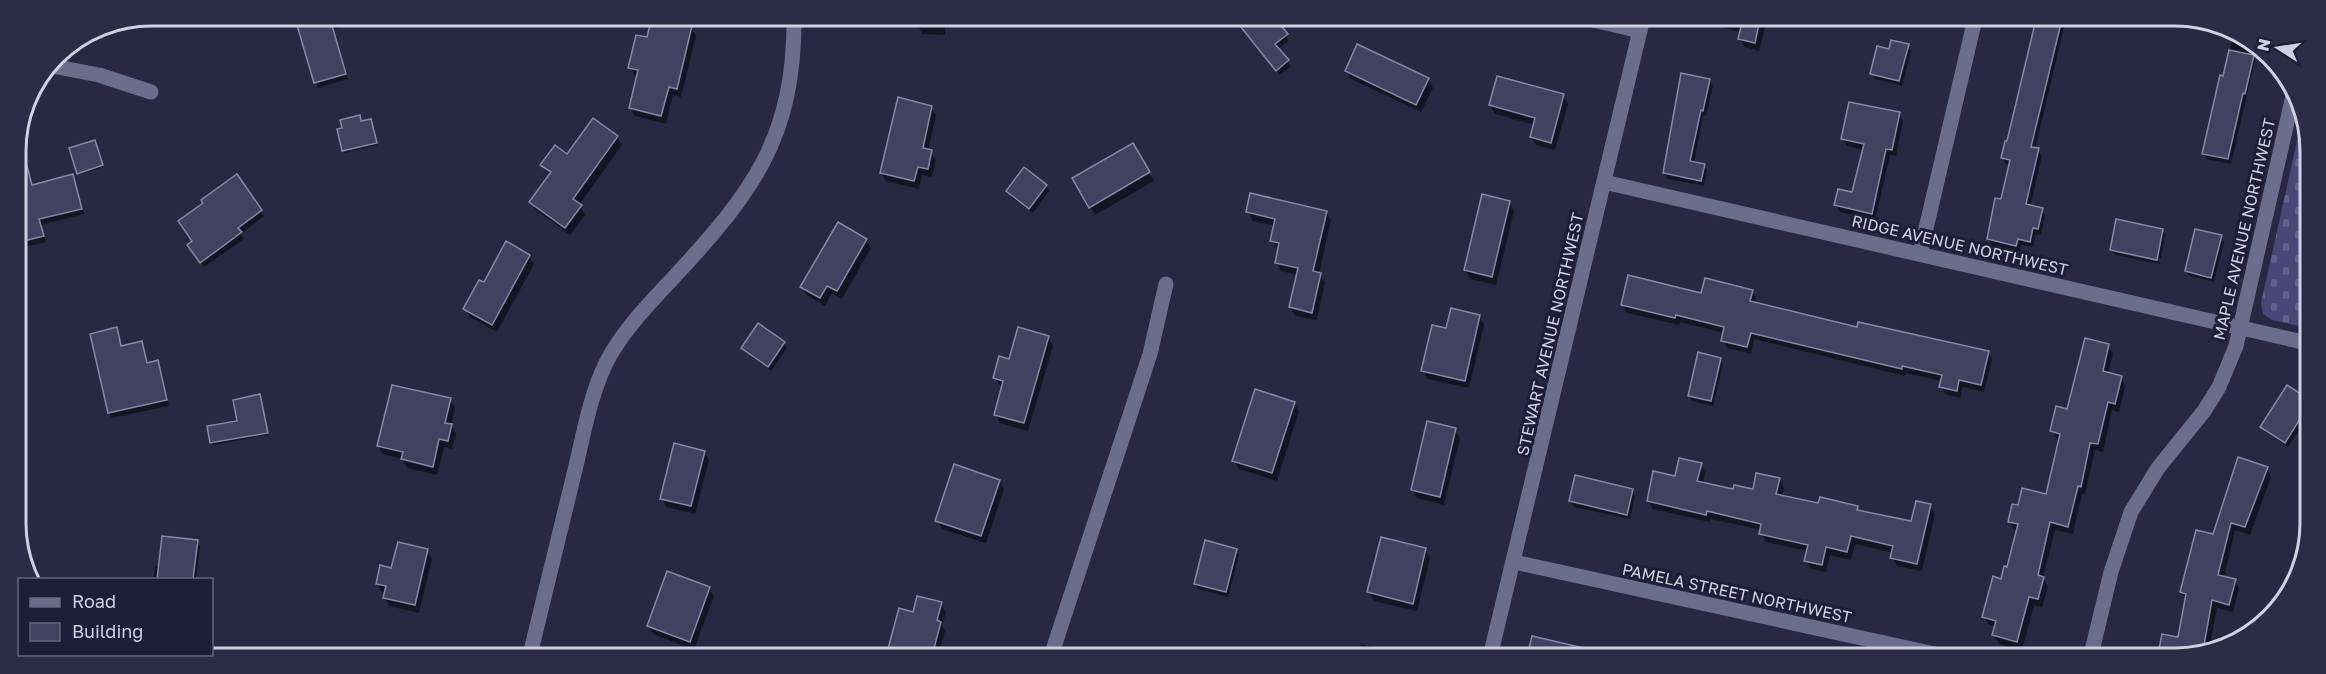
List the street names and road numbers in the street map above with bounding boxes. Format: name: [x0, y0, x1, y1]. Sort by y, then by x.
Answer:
street label: MAPLE AVENUE NORTHWEST: [2209, 116, 2279, 342]
street label: STEWART AVENUE NORTHWEST: [1512, 210, 1588, 457]
street label: RIDGE AVENUE NORTHWEST: [1850, 210, 2070, 280]
street label: PAMELA STREET NORTHWEST: [1620, 559, 1854, 627]

